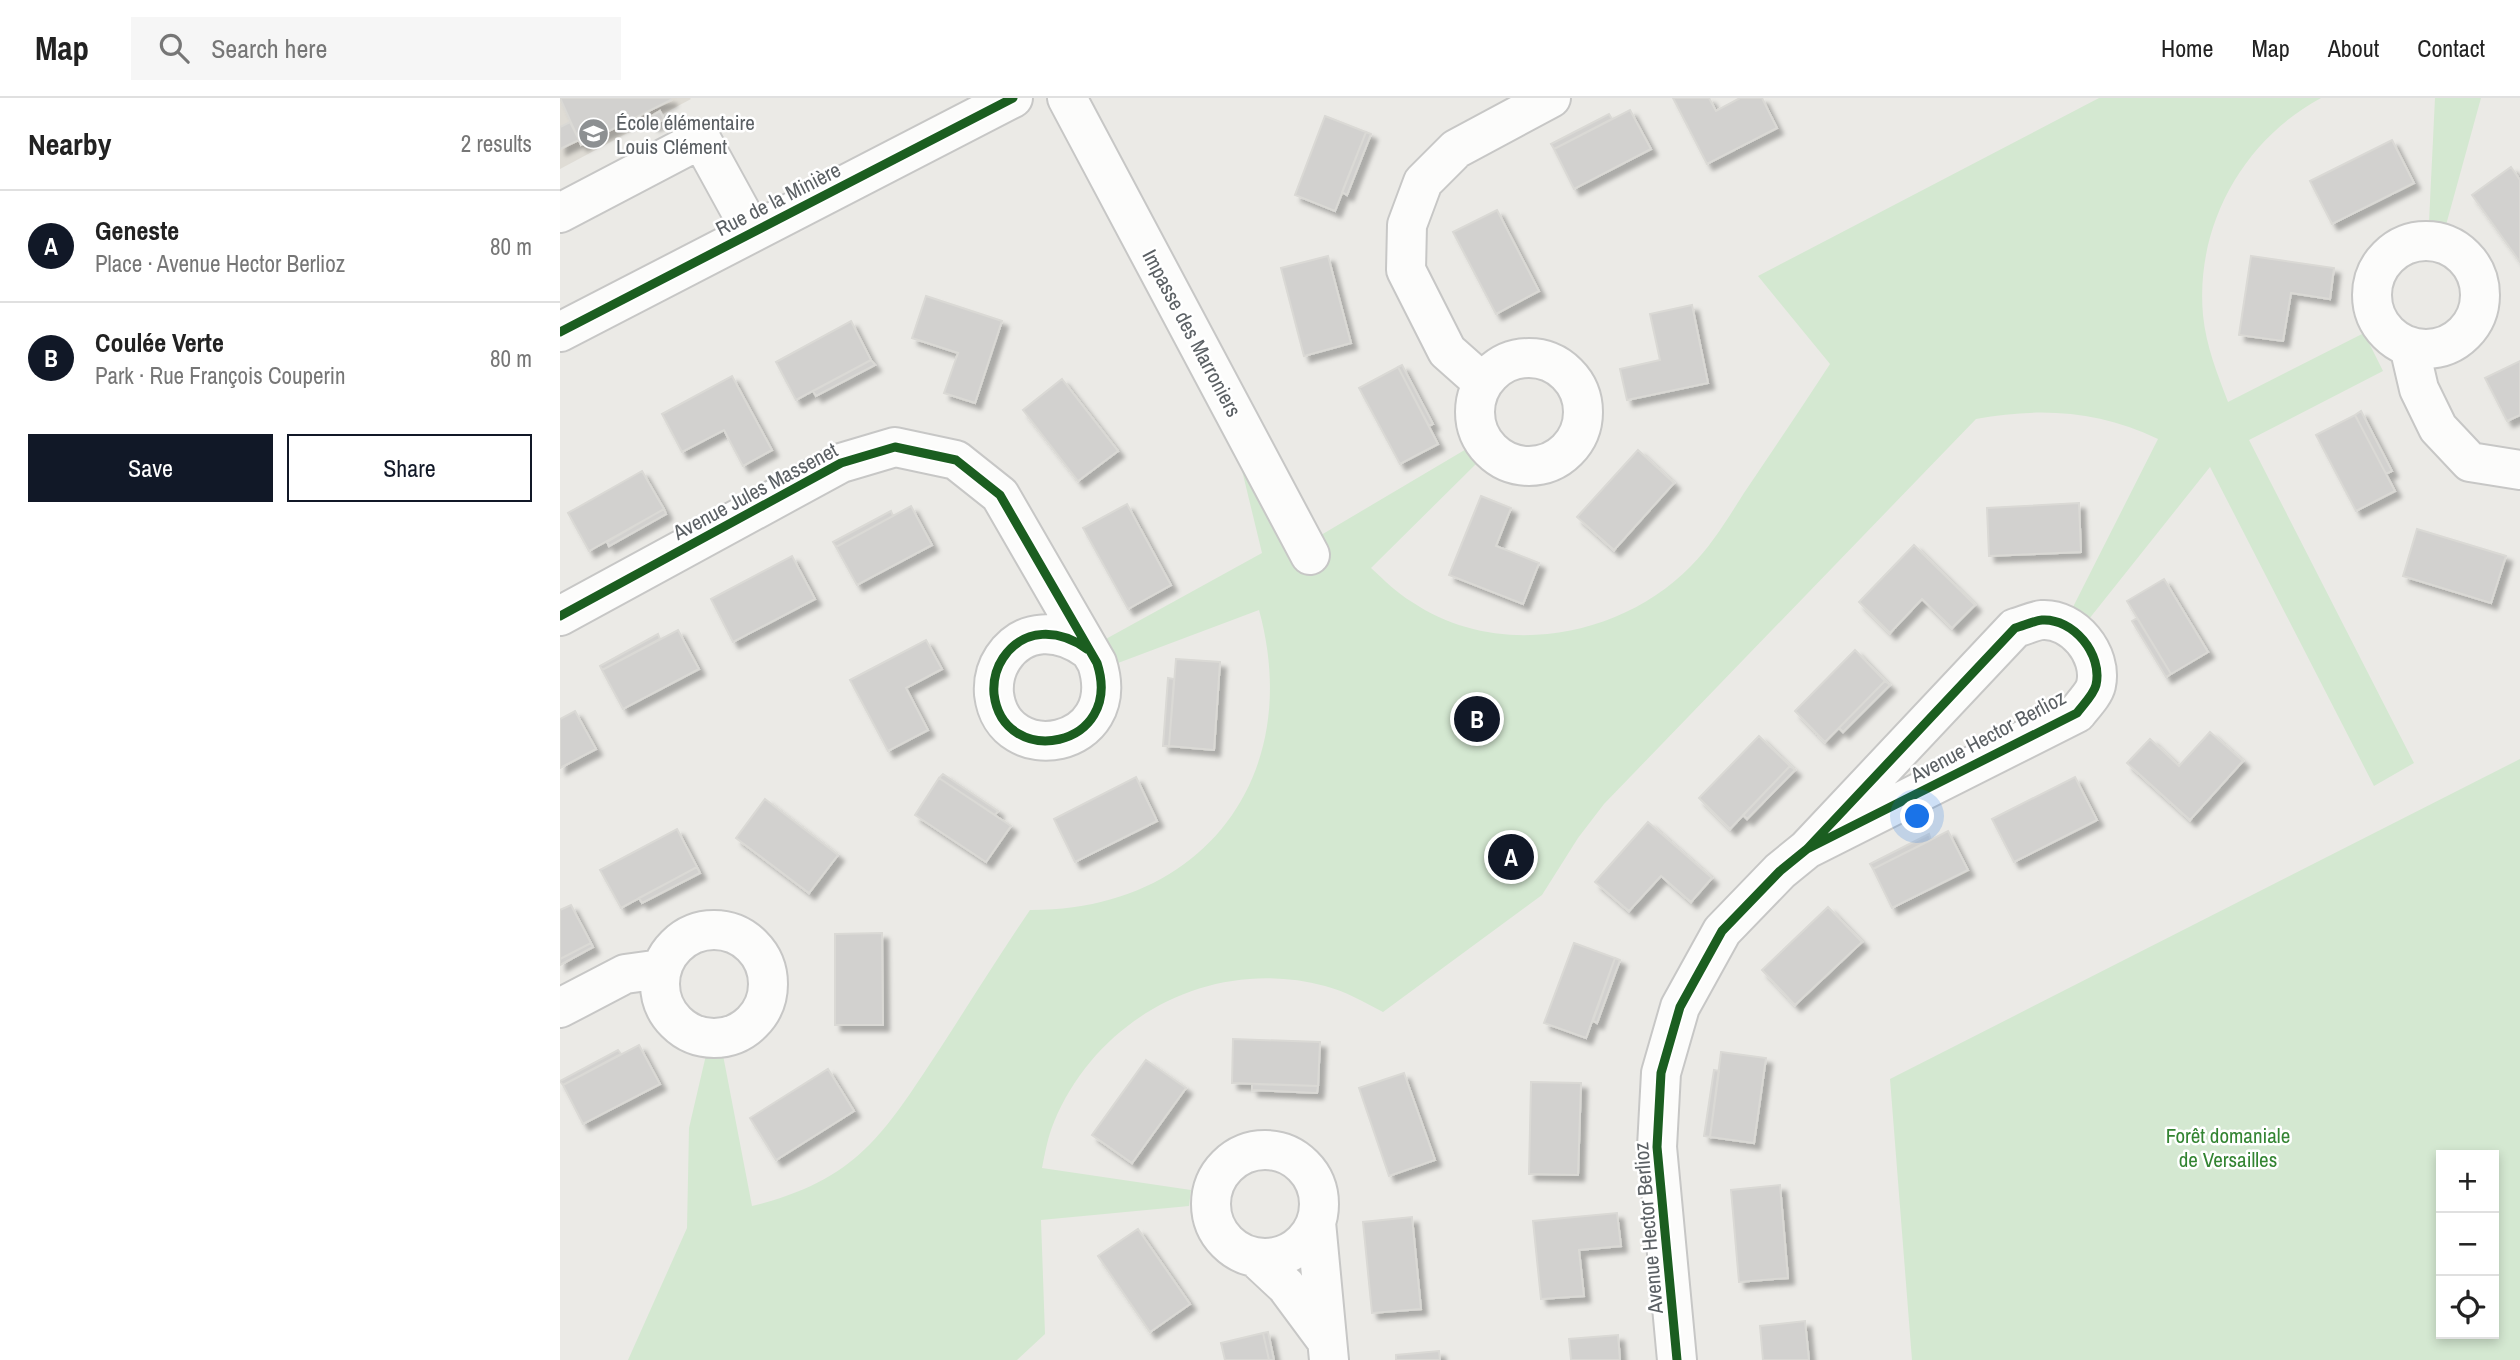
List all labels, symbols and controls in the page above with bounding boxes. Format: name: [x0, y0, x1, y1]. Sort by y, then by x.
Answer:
search box: [131, 17, 621, 80]
text: Map: [35, 26, 89, 70]
icon: search: [155, 29, 193, 67]
text: Search here: [211, 31, 327, 66]
text: Home: [2161, 32, 2213, 64]
text: Map: [2251, 32, 2290, 64]
text: About: [2328, 32, 2379, 64]
text: Contact: [2417, 32, 2485, 64]
place label: École élémentaire Louis Clément: [616, 108, 755, 161]
school or university icon: École élémentaire Louis Clément: [576, 117, 610, 151]
text: Nearby: [28, 124, 111, 164]
text: 2 results: [461, 128, 532, 159]
street label: Rue de la Minière: [710, 155, 846, 243]
text: Geneste: [95, 213, 179, 248]
text: A: [44, 231, 58, 262]
text: 80 m: [490, 231, 532, 262]
street label: Impasse des Marroniers: [1136, 244, 1248, 422]
text: Place · Avenue Hector Berlioz: [95, 248, 345, 279]
text: Coulée Verte: [95, 325, 224, 360]
text: B: [44, 343, 58, 374]
text: 80 m: [490, 343, 532, 374]
text: Park · Rue François Couperin: [95, 360, 346, 391]
button: Save: [28, 434, 273, 502]
button: Share: [287, 434, 532, 502]
street label: Avenue Jules Massenet: [667, 435, 843, 547]
street label: Avenue Hector Berlioz: [1904, 683, 2071, 790]
pin: B: [1454, 693, 1500, 745]
your location: [1900, 799, 1934, 833]
pin: A: [1488, 831, 1534, 883]
park label: Forêt domaniale de Versailles: [2166, 1121, 2290, 1174]
street label: Avenue Hector Berlioz: [1626, 1141, 1670, 1316]
map controls: [2436, 1150, 2499, 1339]
button: +: [2436, 1150, 2499, 1213]
button: −: [2436, 1213, 2499, 1276]
button: locate: [2436, 1276, 2499, 1339]

